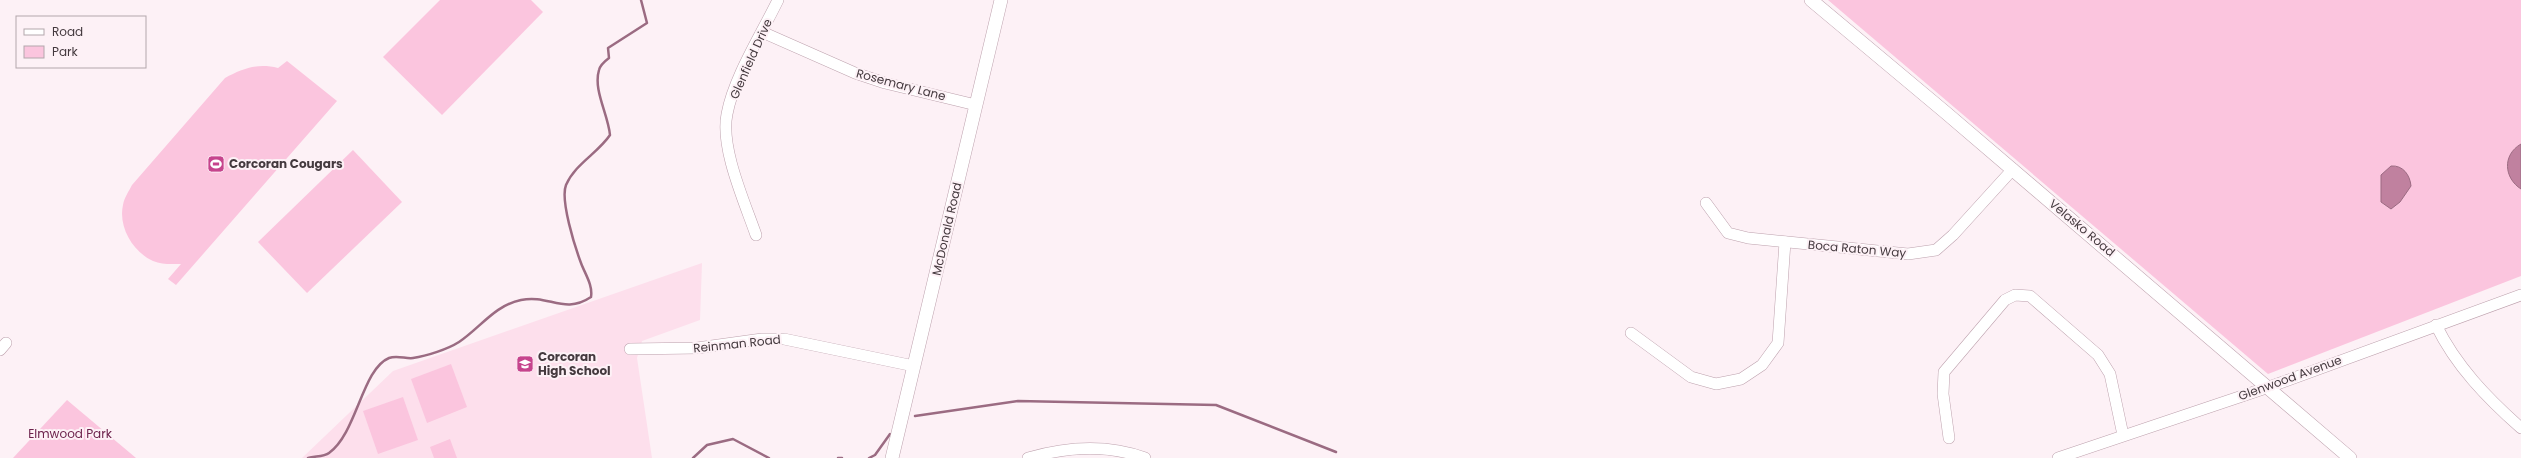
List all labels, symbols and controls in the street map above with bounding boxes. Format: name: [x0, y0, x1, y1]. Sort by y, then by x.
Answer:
legend: [16, 16, 146, 68]
street label: Glenfield Drive: [725, 16, 776, 102]
text: Road: [52, 23, 83, 40]
text: Park: [52, 43, 79, 60]
street label: Rosemary Lane: [854, 64, 948, 105]
sports icon: Corcoran Cougars: [206, 154, 226, 174]
place label: Corcoran Cougars: [229, 155, 343, 172]
street label: McDonald Road: [928, 181, 965, 277]
street label: Velasko Road: [2046, 195, 2119, 260]
street label: Boca Raton Way: [1807, 236, 1907, 261]
street label: Reinman Road: [692, 330, 782, 357]
place label: Corcoran High School: [538, 348, 611, 379]
street label: Glenwood Avenue: [2236, 351, 2344, 404]
school or university icon: Corcoran High School: [515, 354, 535, 374]
park label: Elmwood Park: [28, 425, 113, 442]

